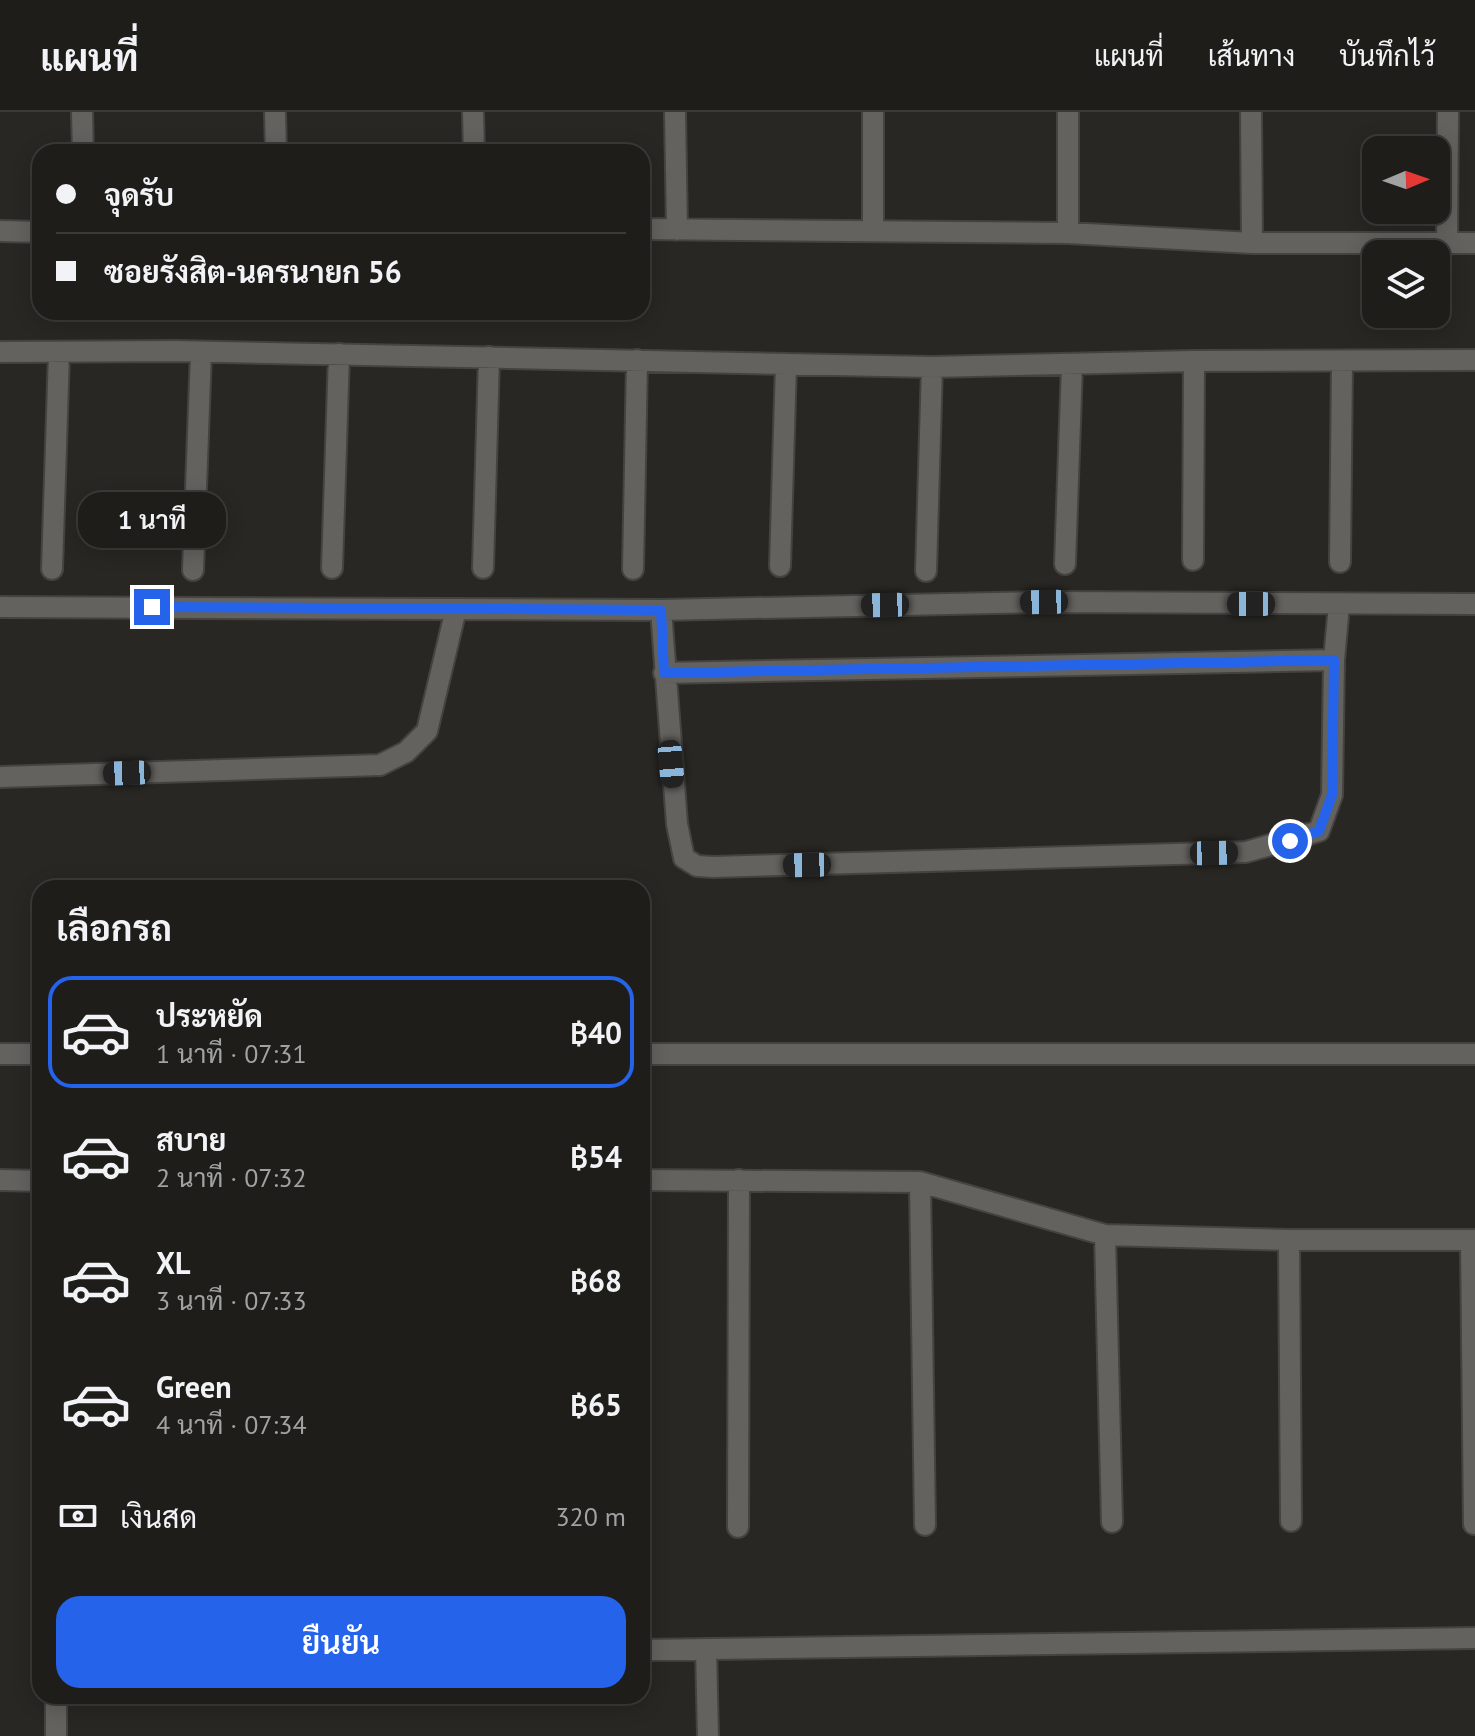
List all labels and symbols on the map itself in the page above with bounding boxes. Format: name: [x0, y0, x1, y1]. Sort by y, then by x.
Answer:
north arrow: [1362, 136, 1450, 224]
callout: 1 นาที: [78, 491, 226, 547]
route end: [134, 589, 170, 625]
car: [1020, 590, 1068, 614]
car: [1227, 592, 1275, 616]
car: [861, 593, 909, 617]
car: [657, 739, 685, 789]
car: [103, 760, 151, 786]
route start: [1272, 823, 1308, 859]
car: [1190, 841, 1238, 865]
car: [783, 853, 831, 877]

